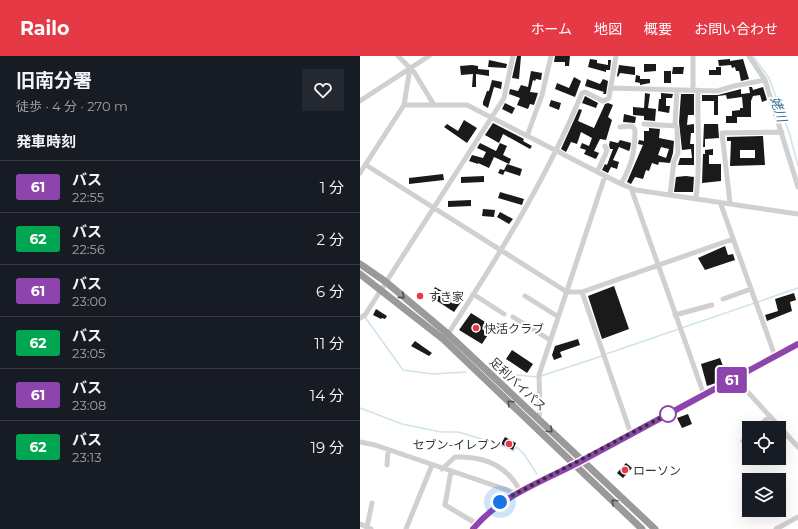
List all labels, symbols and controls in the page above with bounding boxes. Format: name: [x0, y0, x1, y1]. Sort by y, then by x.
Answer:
text: Railo: [20, 17, 69, 40]
text: ホーム: [530, 20, 572, 38]
text: 地図: [594, 20, 622, 38]
text: 概要: [644, 20, 672, 38]
text: お問い合わせ: [694, 20, 778, 38]
text: 旧南分署: [16, 69, 92, 92]
button: heart: [302, 69, 344, 111]
water label: 姥川: [767, 94, 791, 126]
text: 徒歩 · 4 分 · 270 m: [16, 98, 128, 114]
text: 発車時刻: [16, 132, 76, 151]
text: バス: [72, 170, 102, 189]
text: 61: [31, 178, 45, 196]
text: 1 分: [320, 178, 344, 197]
text: 22:55: [72, 189, 104, 205]
text: バス: [72, 222, 102, 241]
text: 62: [29, 230, 47, 248]
text: 2 分: [317, 230, 344, 249]
text: 22:56: [72, 241, 105, 257]
text: バス: [72, 274, 102, 293]
text: 61: [31, 282, 45, 300]
text: 6 分: [316, 282, 344, 301]
place label: すき家: [428, 289, 464, 304]
one-way arrow: [398, 291, 405, 298]
marker: すき家: [415, 291, 425, 301]
text: 23:00: [72, 293, 107, 309]
place label: 快活クラブ: [484, 321, 544, 336]
marker: 快活クラブ: [471, 323, 481, 333]
text: バス: [72, 326, 102, 345]
text: 62: [29, 334, 47, 352]
text: 11 分: [314, 334, 344, 353]
text: 23:05: [72, 345, 105, 361]
street label: 足利バイパス: [487, 354, 549, 414]
line badge: 61: [714, 367, 750, 393]
text: 61: [725, 371, 739, 389]
text: バス: [72, 378, 102, 397]
text: 61: [31, 386, 45, 404]
text: 14 分: [310, 386, 344, 405]
text: 23:08: [72, 397, 106, 413]
one-way arrow: [507, 400, 515, 408]
unlabelled marker: [659, 405, 677, 423]
map controls: [742, 421, 786, 517]
button: locate: [742, 421, 786, 465]
one-way arrow: [545, 425, 553, 433]
text: バス: [72, 430, 102, 449]
place label: セブン-イレブン: [412, 437, 501, 452]
text: 62: [29, 438, 47, 456]
text: 19 分: [311, 438, 344, 457]
marker: セブン-イレブン: [504, 439, 514, 449]
text: 23:13: [72, 449, 102, 465]
place label: ローソン: [633, 463, 681, 478]
marker: ローソン: [620, 465, 630, 475]
button: layers: [742, 473, 786, 517]
your location: [490, 492, 510, 512]
one-way arrow: [611, 499, 619, 507]

